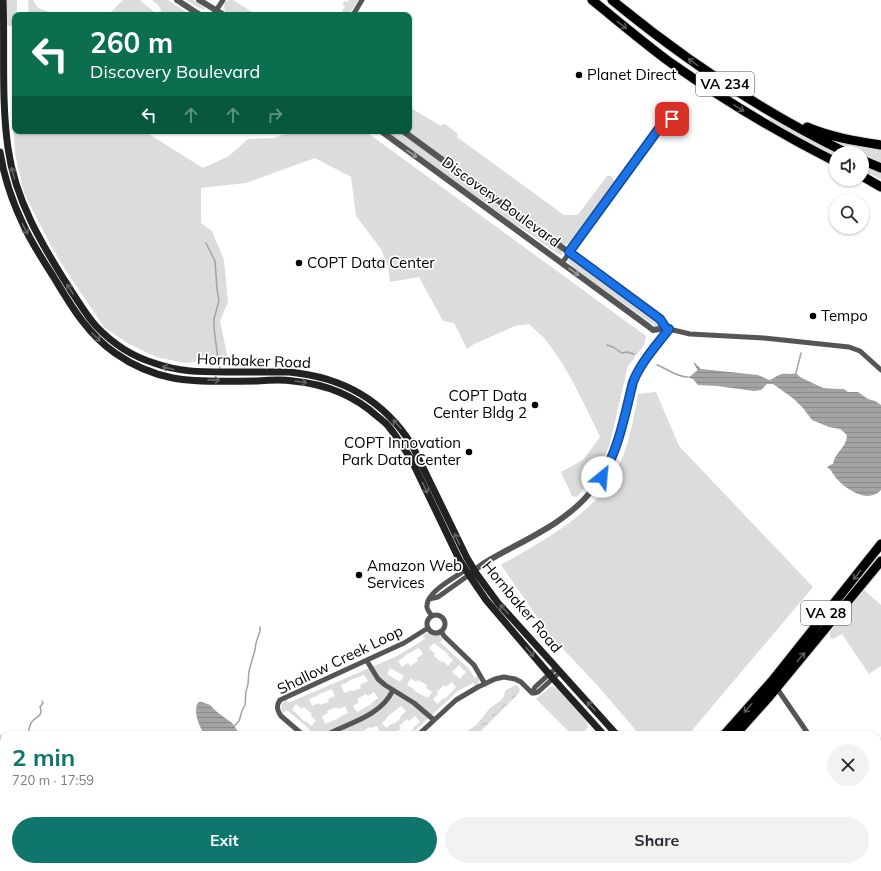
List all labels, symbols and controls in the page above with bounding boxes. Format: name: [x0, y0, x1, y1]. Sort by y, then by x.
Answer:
one-way arrow: [616, 20, 627, 29]
text: 260 m: [90, 25, 173, 60]
icon: left: [24, 28, 76, 80]
one-way arrow: [688, 58, 699, 67]
text: Discovery Boulevard: [90, 60, 260, 83]
place label: Planet Direct: [587, 65, 676, 84]
marker: Planet Direct: [574, 70, 584, 80]
road number: VA 234: [696, 72, 754, 96]
pin: [655, 102, 689, 136]
icon: left: [138, 104, 160, 126]
icon: ahead: [180, 104, 202, 126]
icon: ahead: [222, 104, 244, 126]
icon: right: [264, 104, 286, 126]
one-way arrow: [733, 104, 744, 112]
icon: arrive: [661, 108, 683, 130]
map controls: [829, 146, 869, 234]
button: sound: [829, 146, 869, 186]
one-way arrow: [406, 150, 417, 158]
street label: Discovery Boulevard: [438, 152, 564, 251]
one-way arrow: [9, 167, 16, 180]
button: search: [829, 194, 869, 234]
one-way arrow: [22, 222, 29, 234]
place label: COPT Data Center: [307, 253, 435, 272]
marker: COPT Data Center: [294, 258, 304, 268]
one-way arrow: [568, 267, 579, 276]
one-way arrow: [66, 284, 74, 295]
place label: Tempo: [821, 306, 868, 325]
marker: Tempo: [808, 311, 818, 321]
one-way arrow: [91, 332, 101, 342]
street label: Hornbaker Road: [197, 349, 311, 372]
one-way arrow: [162, 364, 175, 371]
one-way arrow: [207, 377, 220, 384]
one-way arrow: [295, 378, 308, 386]
place label: COPT Data Center Bldg 2: [433, 386, 527, 422]
marker: COPT Data Center Bldg 2: [530, 400, 540, 410]
one-way arrow: [392, 419, 401, 430]
place label: COPT Innovation Park Data Center: [342, 433, 462, 469]
marker: COPT Innovation Park Data Center: [464, 447, 474, 457]
position arrow: [581, 456, 623, 498]
one-way arrow: [422, 482, 429, 494]
one-way arrow: [453, 533, 460, 545]
place label: Amazon Web Services: [367, 556, 462, 592]
street label: Hornbaker Road: [478, 557, 566, 656]
one-way arrow: [852, 569, 861, 580]
marker: Amazon Web Services: [354, 570, 364, 580]
road number: VA 28: [801, 601, 851, 625]
one-way arrow: [500, 604, 509, 615]
street label: Shallow Creek Loop: [274, 621, 406, 698]
one-way arrow: [526, 646, 535, 657]
one-way arrow: [797, 652, 806, 663]
one-way arrow: [586, 701, 596, 711]
one-way arrow: [743, 703, 752, 713]
text: 2 min: [12, 742, 75, 772]
button: close: [827, 744, 869, 786]
text: 720 m · 17:59: [12, 772, 94, 788]
button: Exit: [12, 817, 437, 863]
button: Share: [445, 817, 869, 863]

